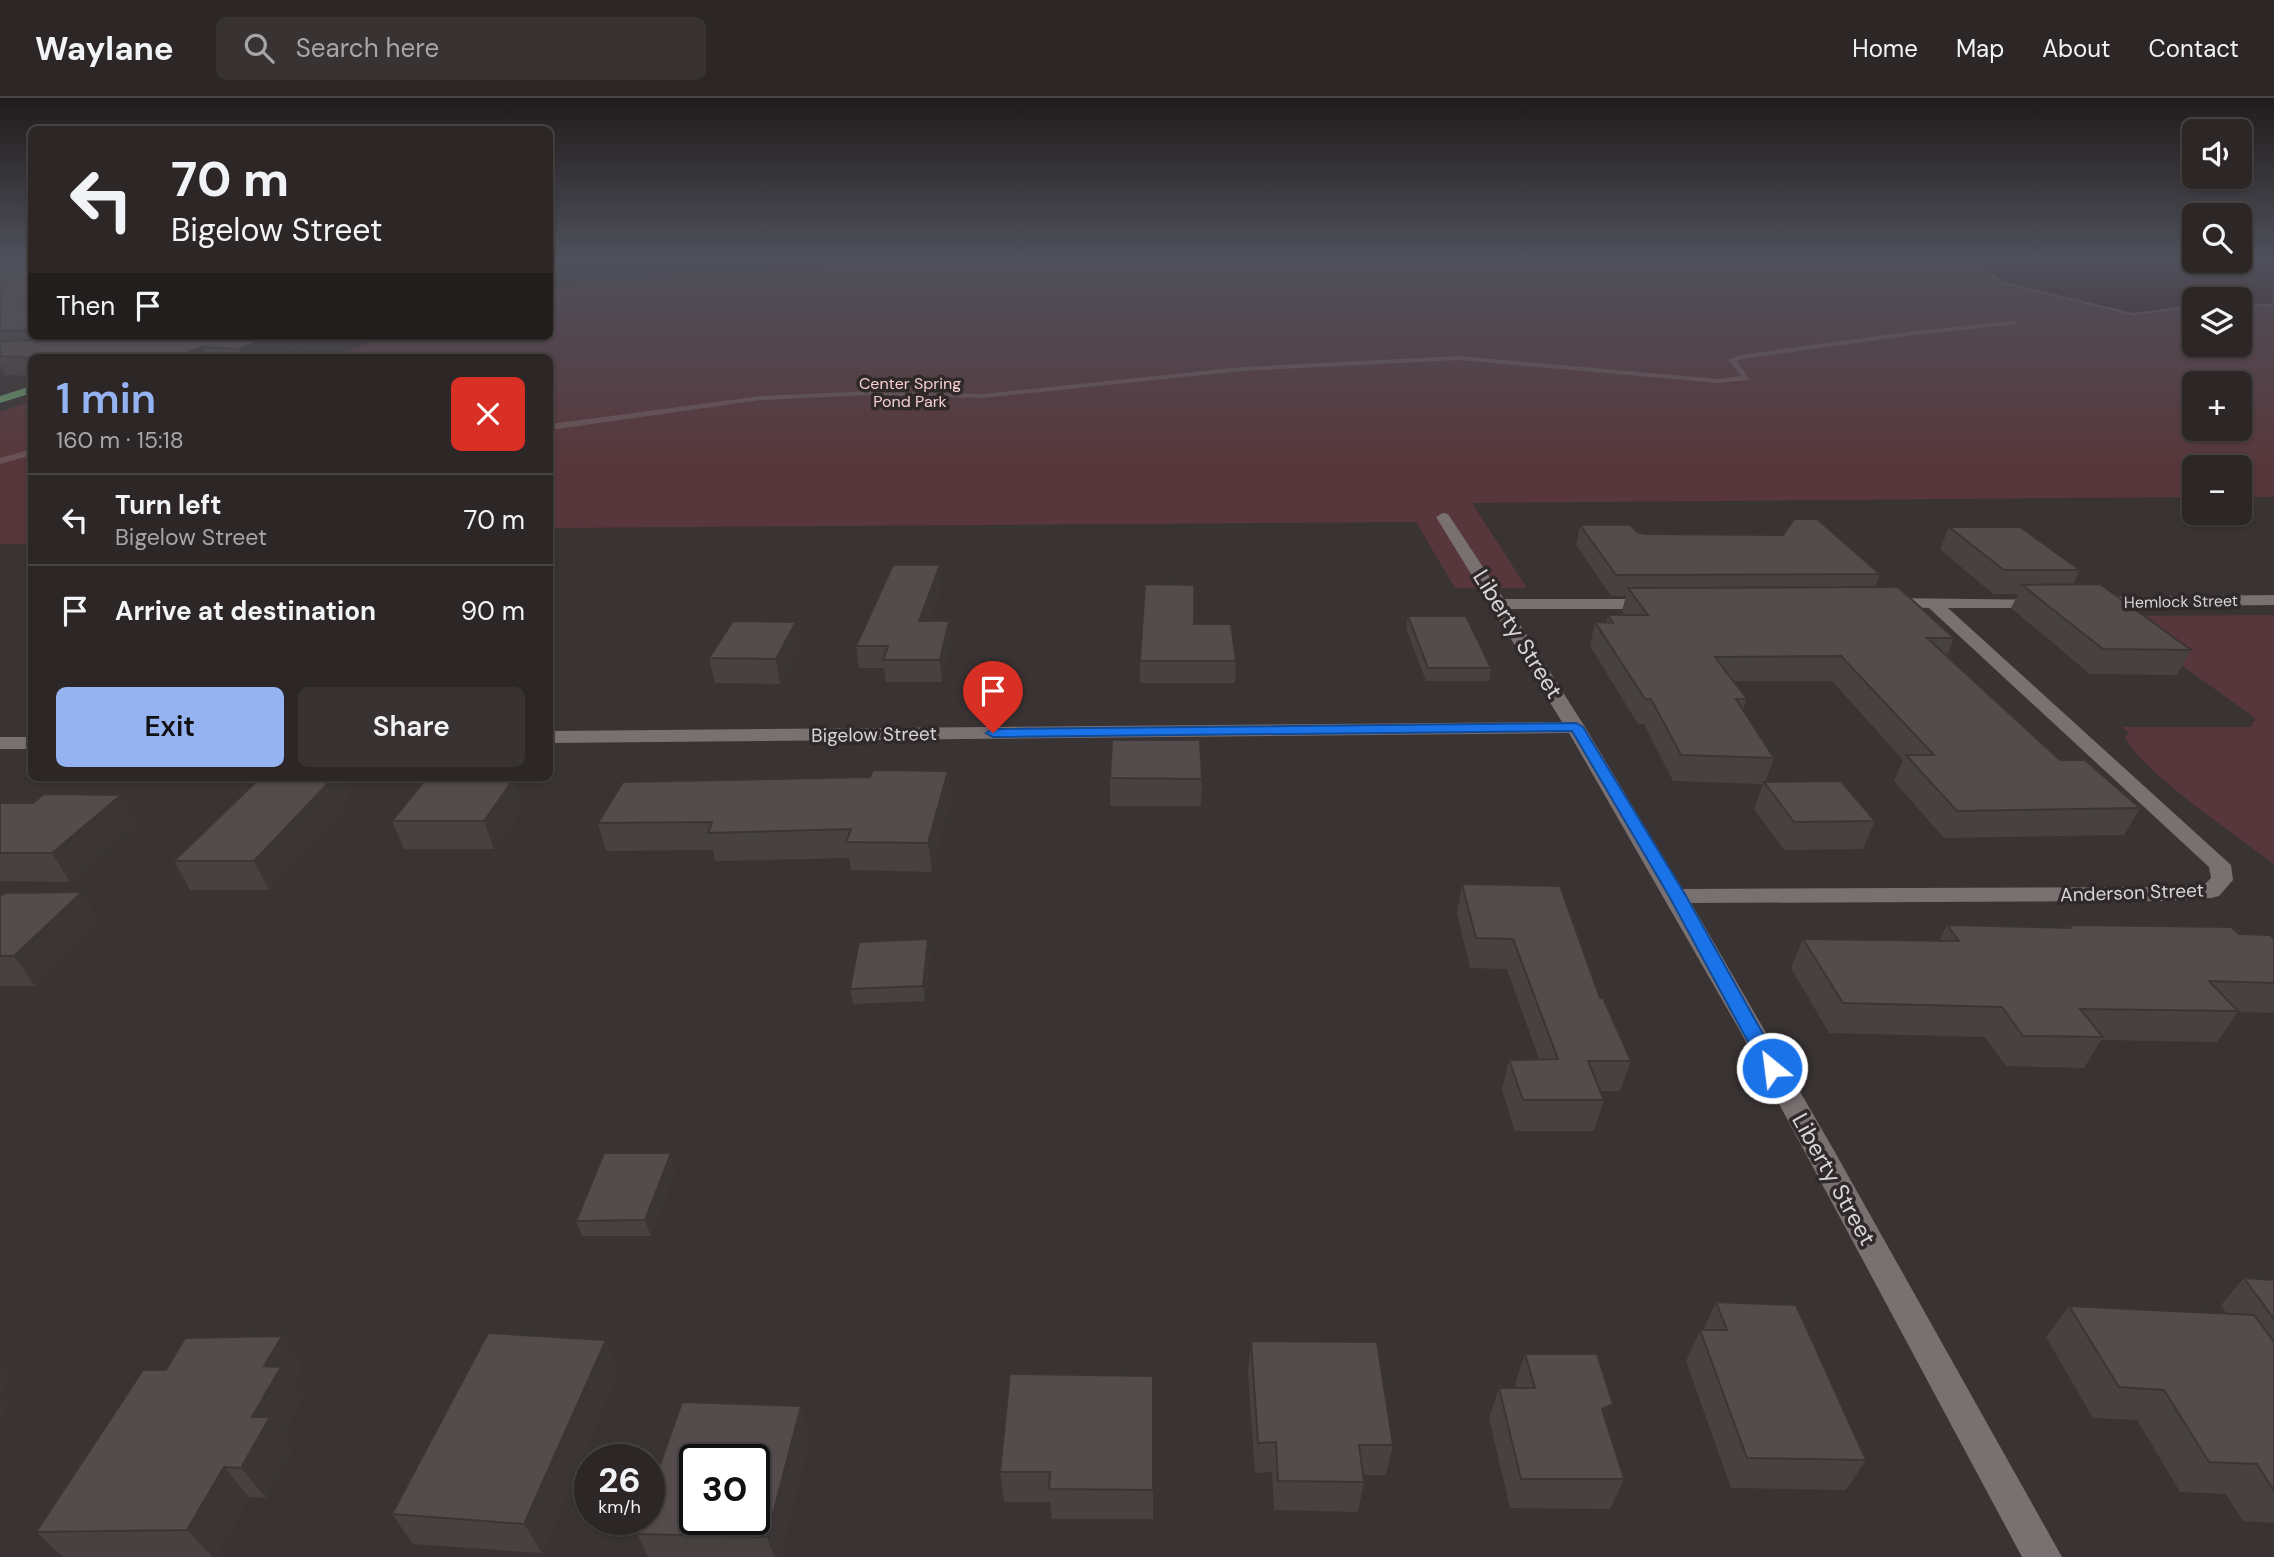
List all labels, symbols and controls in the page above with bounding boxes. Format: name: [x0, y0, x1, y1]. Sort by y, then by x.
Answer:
search box: [216, 17, 706, 80]
text: Waylane: [35, 27, 174, 70]
icon: search: [240, 29, 278, 67]
text: Search here: [296, 31, 439, 65]
text: Home: [1852, 33, 1918, 64]
text: Map: [1956, 33, 2004, 64]
text: About: [2042, 33, 2111, 64]
text: Contact: [2149, 33, 2239, 64]
map controls: [2182, 119, 2252, 525]
button: sound: [2182, 119, 2252, 189]
text: 70 m: [171, 147, 289, 211]
icon: left: [56, 154, 147, 245]
button: search: [2182, 203, 2252, 273]
text: Bigelow Street: [171, 209, 383, 251]
icon: arrive: [129, 287, 167, 325]
button: layers: [2182, 287, 2252, 357]
text: Then: [56, 289, 115, 323]
text: 1 min: [56, 371, 156, 426]
button: +: [2182, 371, 2252, 441]
park label: Center Spring Pond Park: [859, 373, 961, 412]
button: close: [451, 377, 525, 451]
text: 160 m · 15:18: [56, 425, 184, 455]
button: −: [2182, 455, 2252, 525]
text: Turn left: [115, 488, 222, 522]
icon: left: [56, 501, 94, 539]
text: 70 m: [464, 503, 525, 537]
text: Bigelow Street: [115, 522, 267, 552]
street label: Liberty Street: [1466, 564, 1570, 704]
street label: Hemlock Street: [2124, 590, 2238, 613]
icon: arrive: [56, 592, 94, 630]
text: Arrive at destination: [115, 594, 376, 628]
text: 90 m: [461, 594, 525, 628]
pin: [963, 661, 1023, 733]
icon: arrive: [974, 672, 1012, 710]
button: Exit: [56, 687, 284, 767]
button: Share: [298, 687, 525, 767]
street label: Bigelow Street: [811, 721, 937, 748]
street label: Anderson Street: [2060, 877, 2204, 908]
position arrow: [1735, 1031, 1809, 1105]
street label: Liberty Street: [1785, 1108, 1883, 1250]
speed limit sign: 30: [679, 1444, 770, 1535]
text: 26: [598, 1457, 641, 1503]
text: km/h: [598, 1495, 641, 1519]

